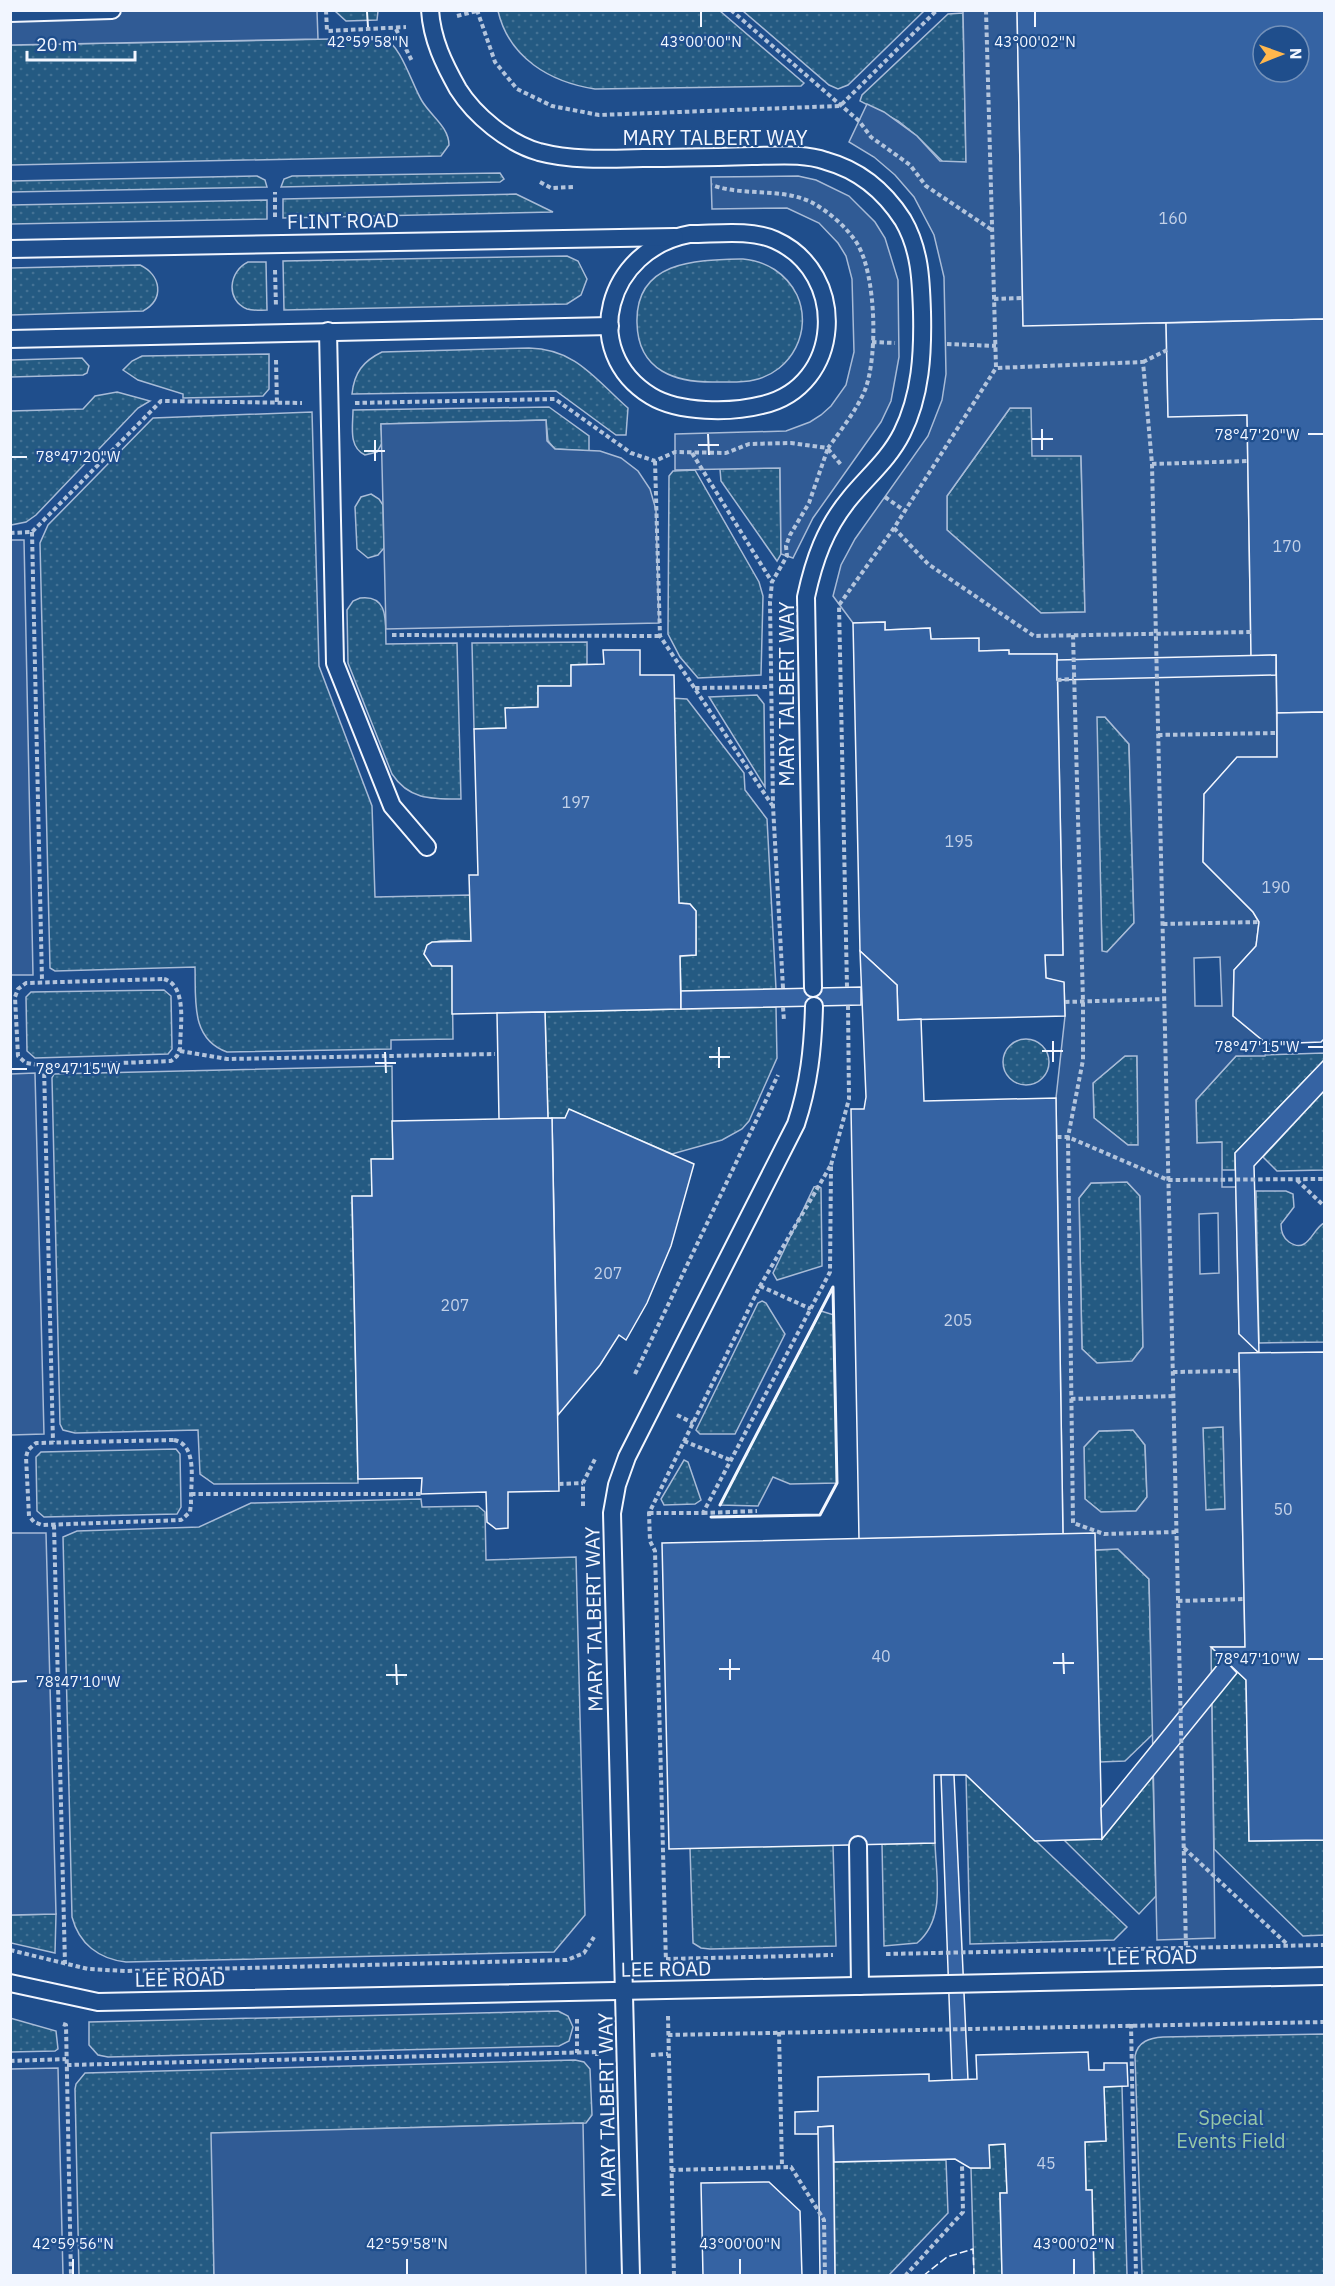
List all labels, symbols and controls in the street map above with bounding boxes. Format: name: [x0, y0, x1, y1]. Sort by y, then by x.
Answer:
scale bar: [27, 24, 135, 62]
north arrow: [1251, 24, 1311, 84]
text: 42°59'58"N: [327, 32, 409, 51]
text: 43°00'00"N: [660, 32, 742, 51]
text: 43°00'02"N: [994, 32, 1076, 51]
text: 20 m: [36, 33, 78, 56]
text: N: [1286, 48, 1306, 60]
street label: MARY TALBERT WAY: [622, 124, 808, 151]
street label: FLINT ROAD: [287, 206, 399, 235]
house number: 160: [1159, 208, 1187, 228]
text: 78°47'20"W: [1215, 425, 1300, 444]
text: 78°47'20"W: [36, 447, 121, 466]
house number: 170: [1273, 536, 1301, 556]
street label: MARY TALBERT WAY: [773, 601, 800, 787]
house number: 197: [562, 792, 590, 812]
house number: 195: [945, 831, 973, 851]
house number: 190: [1262, 877, 1290, 897]
text: 78°47'15"W: [1215, 1037, 1300, 1056]
text: 78°47'15"W: [36, 1059, 121, 1078]
house number: 207: [594, 1263, 622, 1283]
house number: 207: [441, 1295, 469, 1315]
house number: 205: [944, 1310, 972, 1330]
house number: 50: [1273, 1499, 1293, 1519]
street label: MARY TALBERT WAY: [578, 1526, 609, 1712]
house number: 40: [871, 1646, 891, 1666]
text: 78°47'10"W: [1215, 1649, 1300, 1668]
text: 78°47'10"W: [36, 1672, 121, 1691]
street label: LEE ROAD: [1106, 1942, 1198, 1971]
street label: LEE ROAD: [620, 1954, 712, 1983]
street label: LEE ROAD: [134, 1964, 226, 1993]
street label: MARY TALBERT WAY: [591, 2012, 622, 2198]
park label: Special Events Field: [1176, 2104, 1286, 2154]
house number: 45: [1036, 2153, 1056, 2173]
text: 42°59'56"N: [32, 2234, 114, 2253]
text: 42°59'58"N: [366, 2234, 448, 2253]
text: 43°00'00"N: [699, 2234, 781, 2253]
text: 43°00'02"N: [1033, 2234, 1115, 2253]

